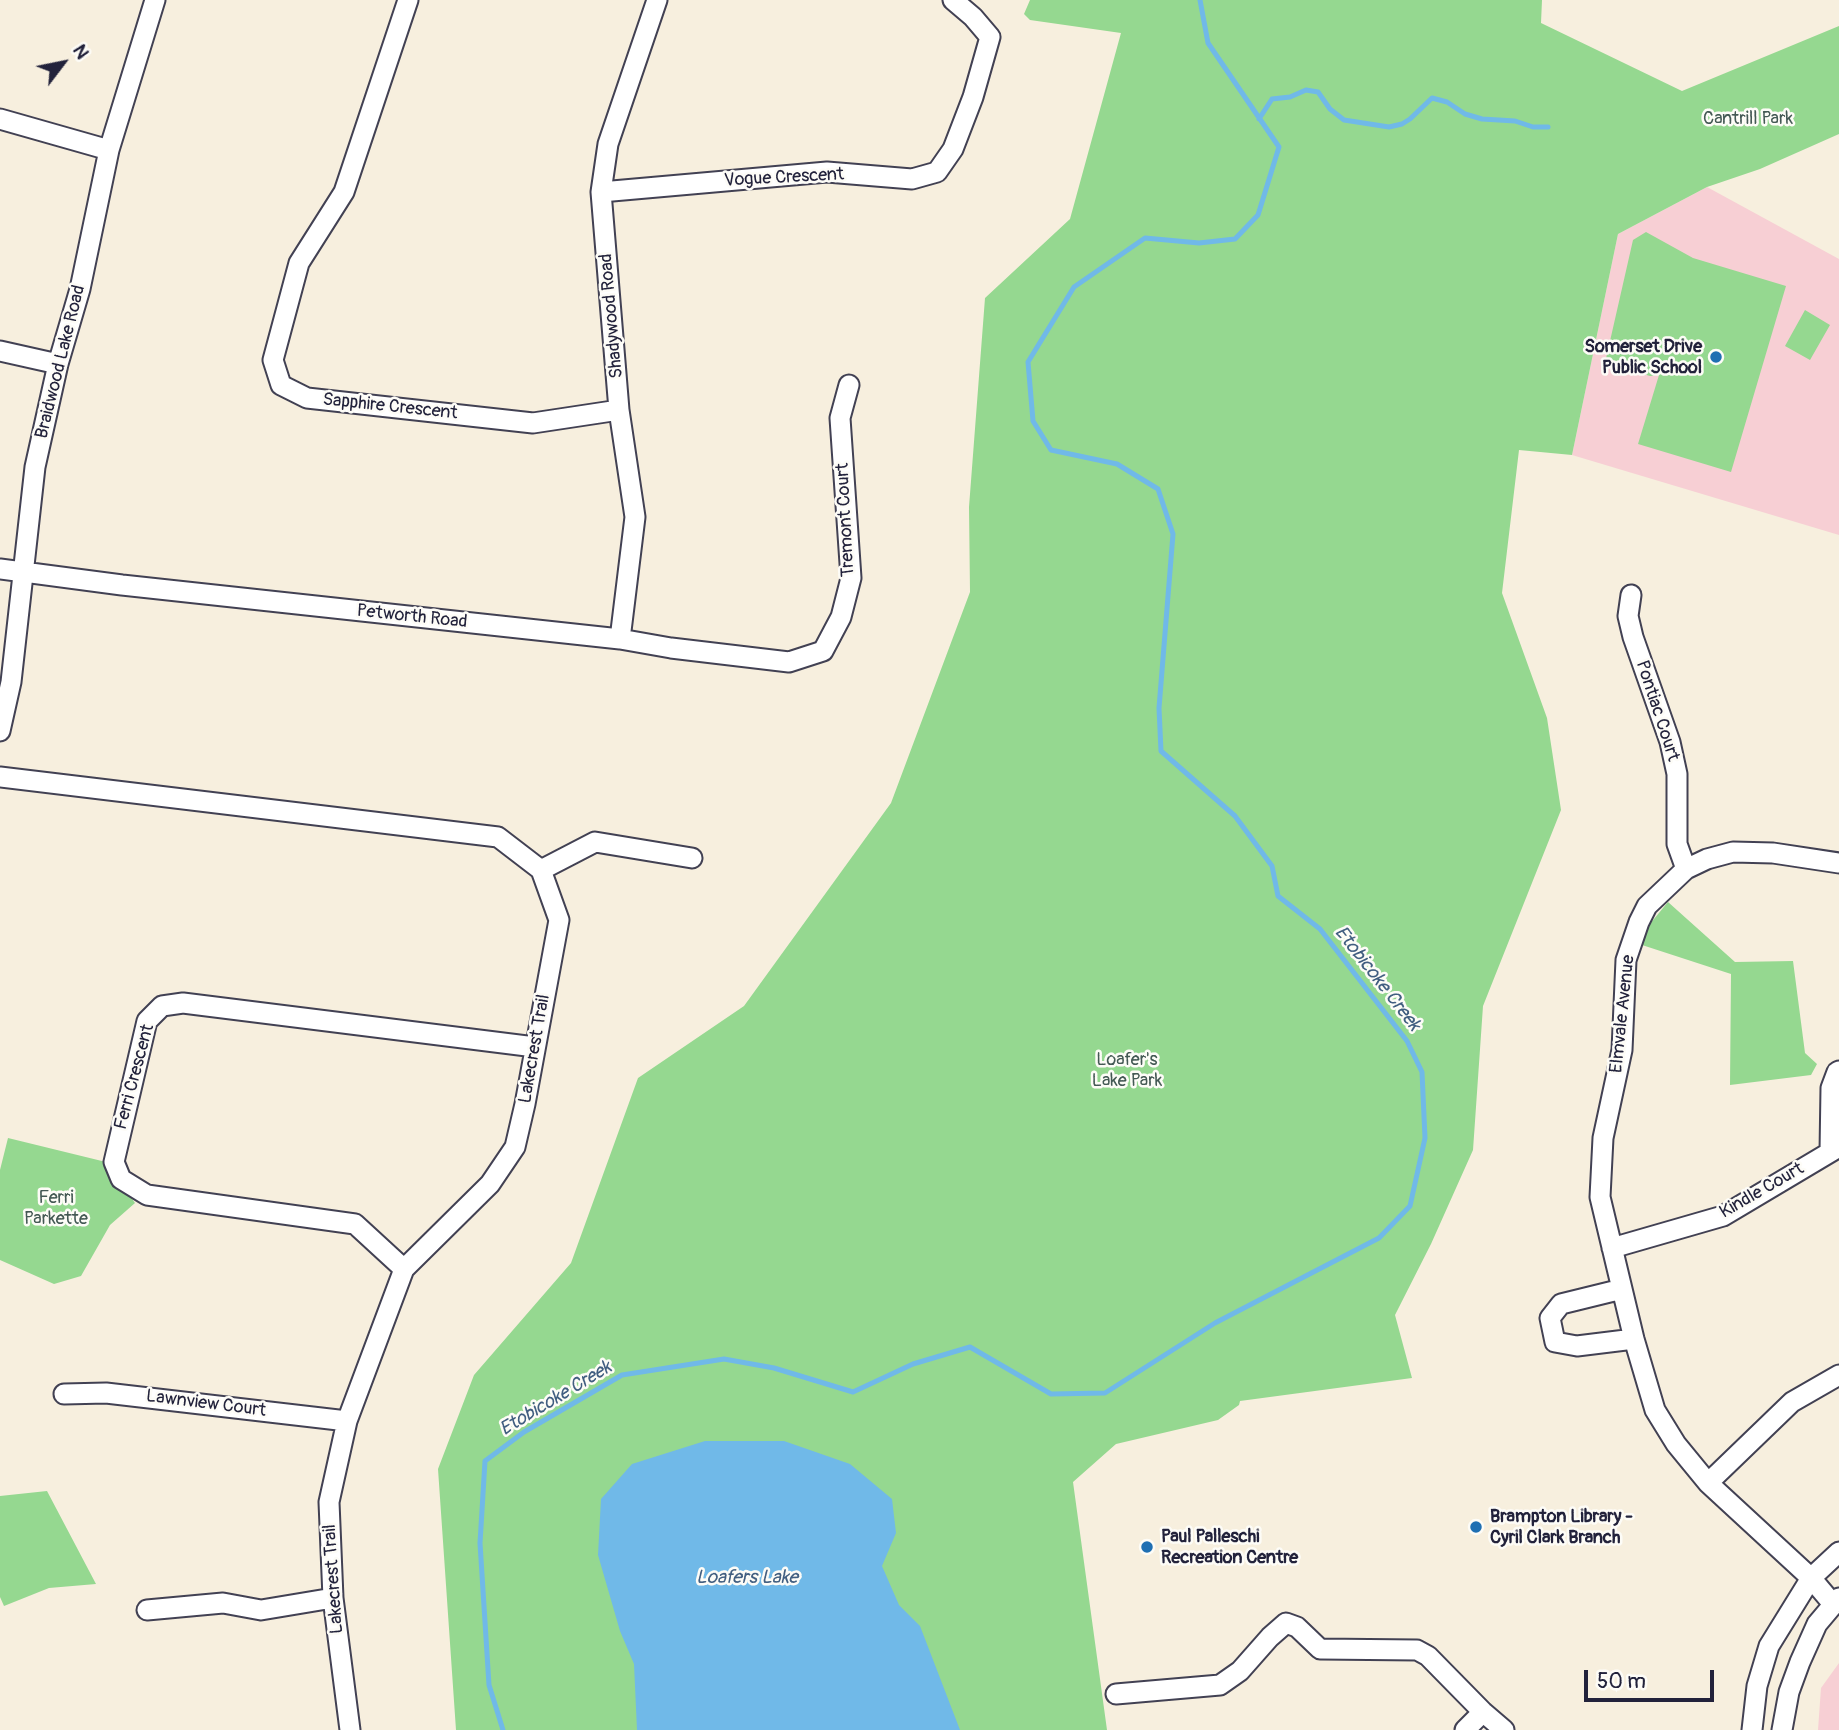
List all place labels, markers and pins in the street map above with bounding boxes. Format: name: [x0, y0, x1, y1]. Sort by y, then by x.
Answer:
place label: Somerset Drive Public School: [1585, 336, 1702, 378]
marker: Somerset Drive Public School: [1708, 349, 1724, 365]
place label: Brampton Library - Cyril Clark Branch: [1490, 1506, 1633, 1548]
marker: Brampton Library - Cyril Clark Branch: [1468, 1519, 1484, 1535]
place label: Paul Palleschi Recreation Centre: [1161, 1526, 1298, 1568]
marker: Paul Palleschi Recreation Centre: [1139, 1539, 1155, 1555]

